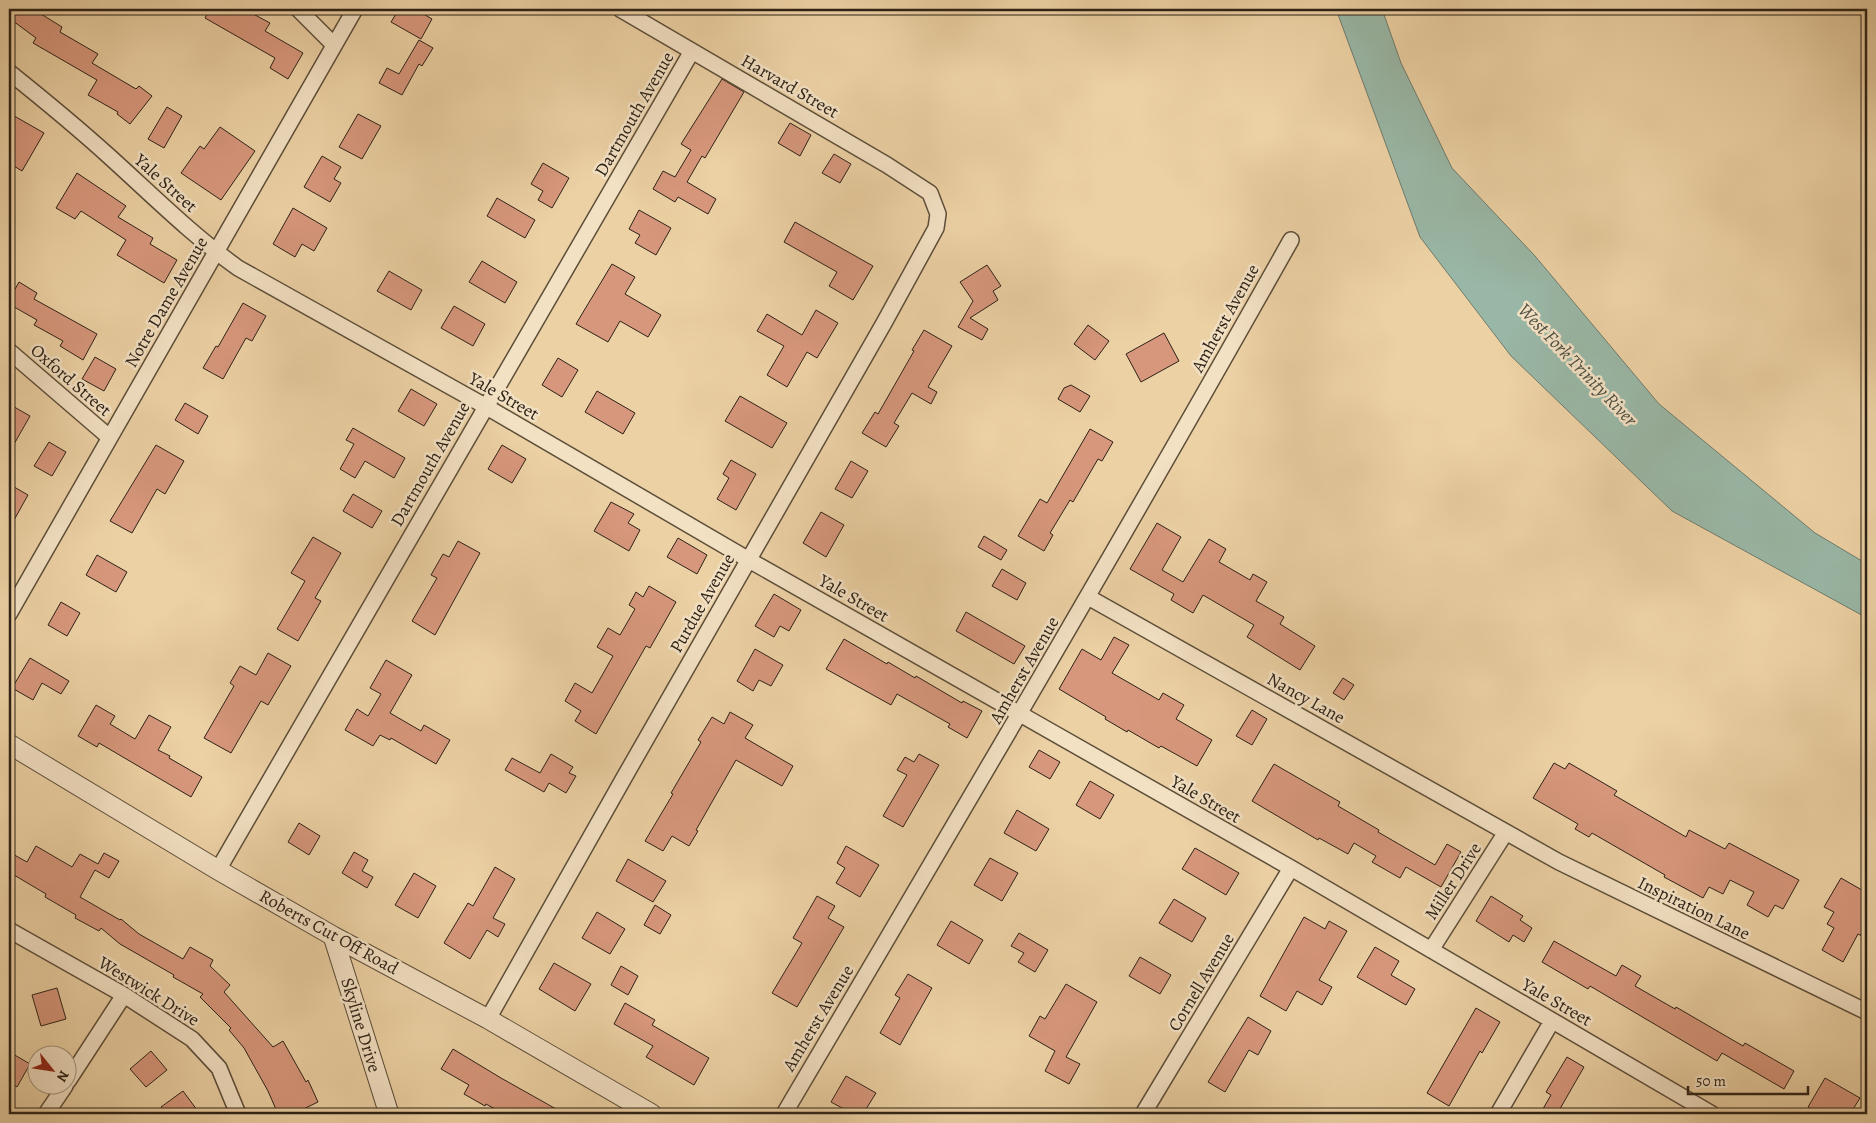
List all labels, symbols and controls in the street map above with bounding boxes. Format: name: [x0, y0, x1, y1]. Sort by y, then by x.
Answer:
street label: Dartmouth Avenue: [589, 47, 679, 181]
street label: Harvard Street: [737, 48, 843, 124]
street label: Yale Street: [129, 148, 203, 218]
street label: Notre Dame Avenue: [119, 232, 213, 372]
street label: Amherst Avenue: [1185, 260, 1265, 377]
water label: West Fork Trinity River: [1512, 298, 1644, 433]
street label: Oxford Street: [25, 338, 117, 422]
street label: Yale Street: [464, 366, 544, 426]
street label: Dartmouth Avenue: [385, 397, 475, 531]
street label: Purdue Avenue: [664, 549, 740, 657]
street label: Yale Street: [814, 568, 894, 628]
street label: Amherst Avenue: [983, 612, 1064, 729]
street label: Nancy Lane: [1263, 667, 1349, 729]
street label: Yale Street: [1166, 769, 1246, 829]
street label: Miller Drive: [1419, 838, 1487, 924]
street label: Inspiration Lane: [1634, 870, 1754, 946]
street label: Roberts Cut Off Road: [255, 884, 403, 980]
street label: Cornell Avenue: [1162, 928, 1240, 1036]
street label: Westwick Drive: [93, 950, 204, 1032]
street label: Amherst Avenue: [776, 960, 859, 1076]
street label: Yale Street: [1517, 972, 1597, 1032]
street label: Skyline Drive: [335, 975, 387, 1075]
north arrow: [28, 1046, 78, 1096]
scale bar: [1688, 1063, 1808, 1095]
text: N: [52, 1067, 74, 1085]
text: 50 m: [1696, 1071, 1726, 1091]

